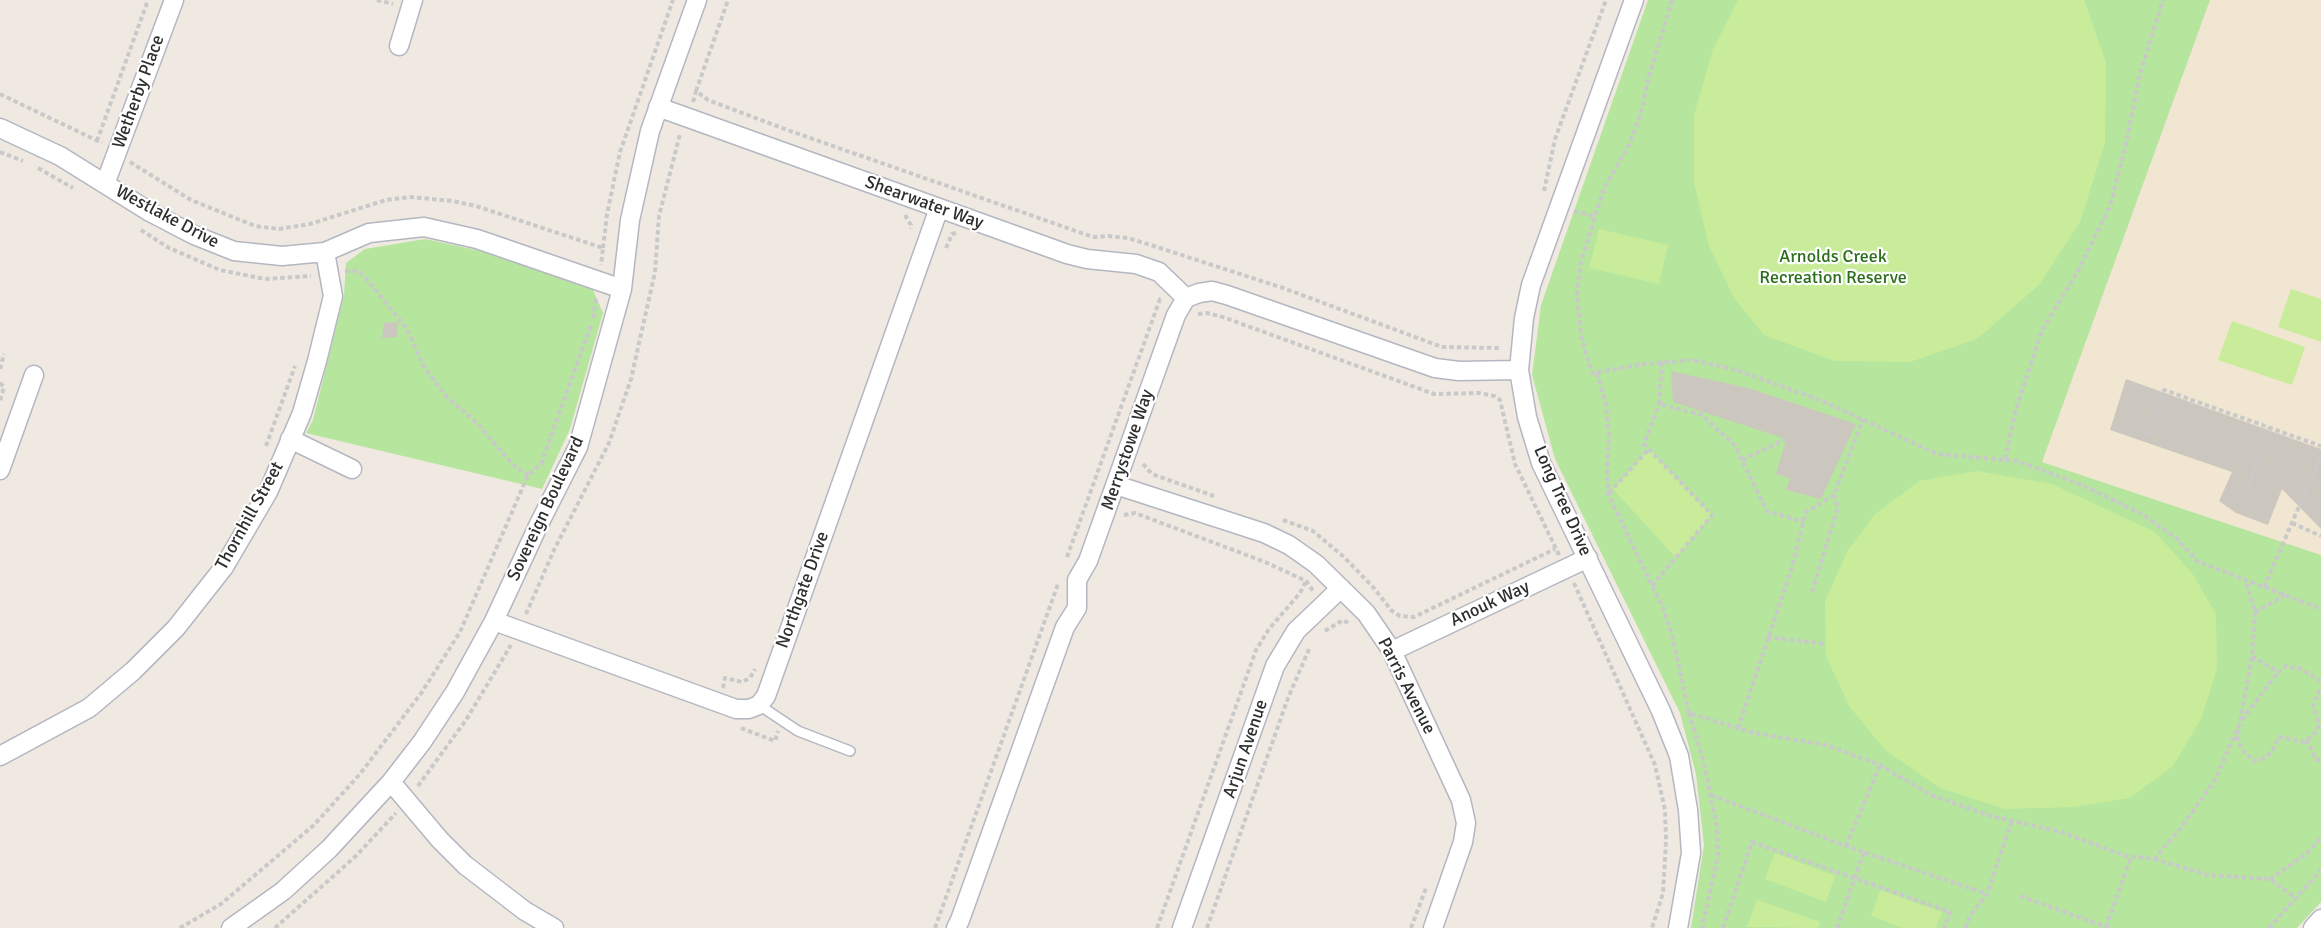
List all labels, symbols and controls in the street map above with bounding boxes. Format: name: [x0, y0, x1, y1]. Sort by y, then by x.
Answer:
street label: Wetherby Place: [108, 32, 170, 152]
street label: Shearwater Way: [862, 172, 986, 234]
street label: Westlake Drive: [112, 181, 222, 253]
park label: Arnolds Creek Recreation Reserve: [1759, 246, 1907, 288]
street label: Merrystowe Way: [1097, 387, 1159, 513]
street label: Sovereign Boulevard: [503, 433, 589, 585]
street label: Long Tree Drive: [1528, 443, 1596, 559]
street label: Thornhill Street: [211, 458, 289, 574]
street label: Northgate Drive: [772, 529, 834, 651]
street label: Anouk Way: [1447, 576, 1533, 632]
street label: Parris Avenue: [1372, 634, 1440, 738]
street label: Arjun Avenue: [1219, 697, 1273, 801]

